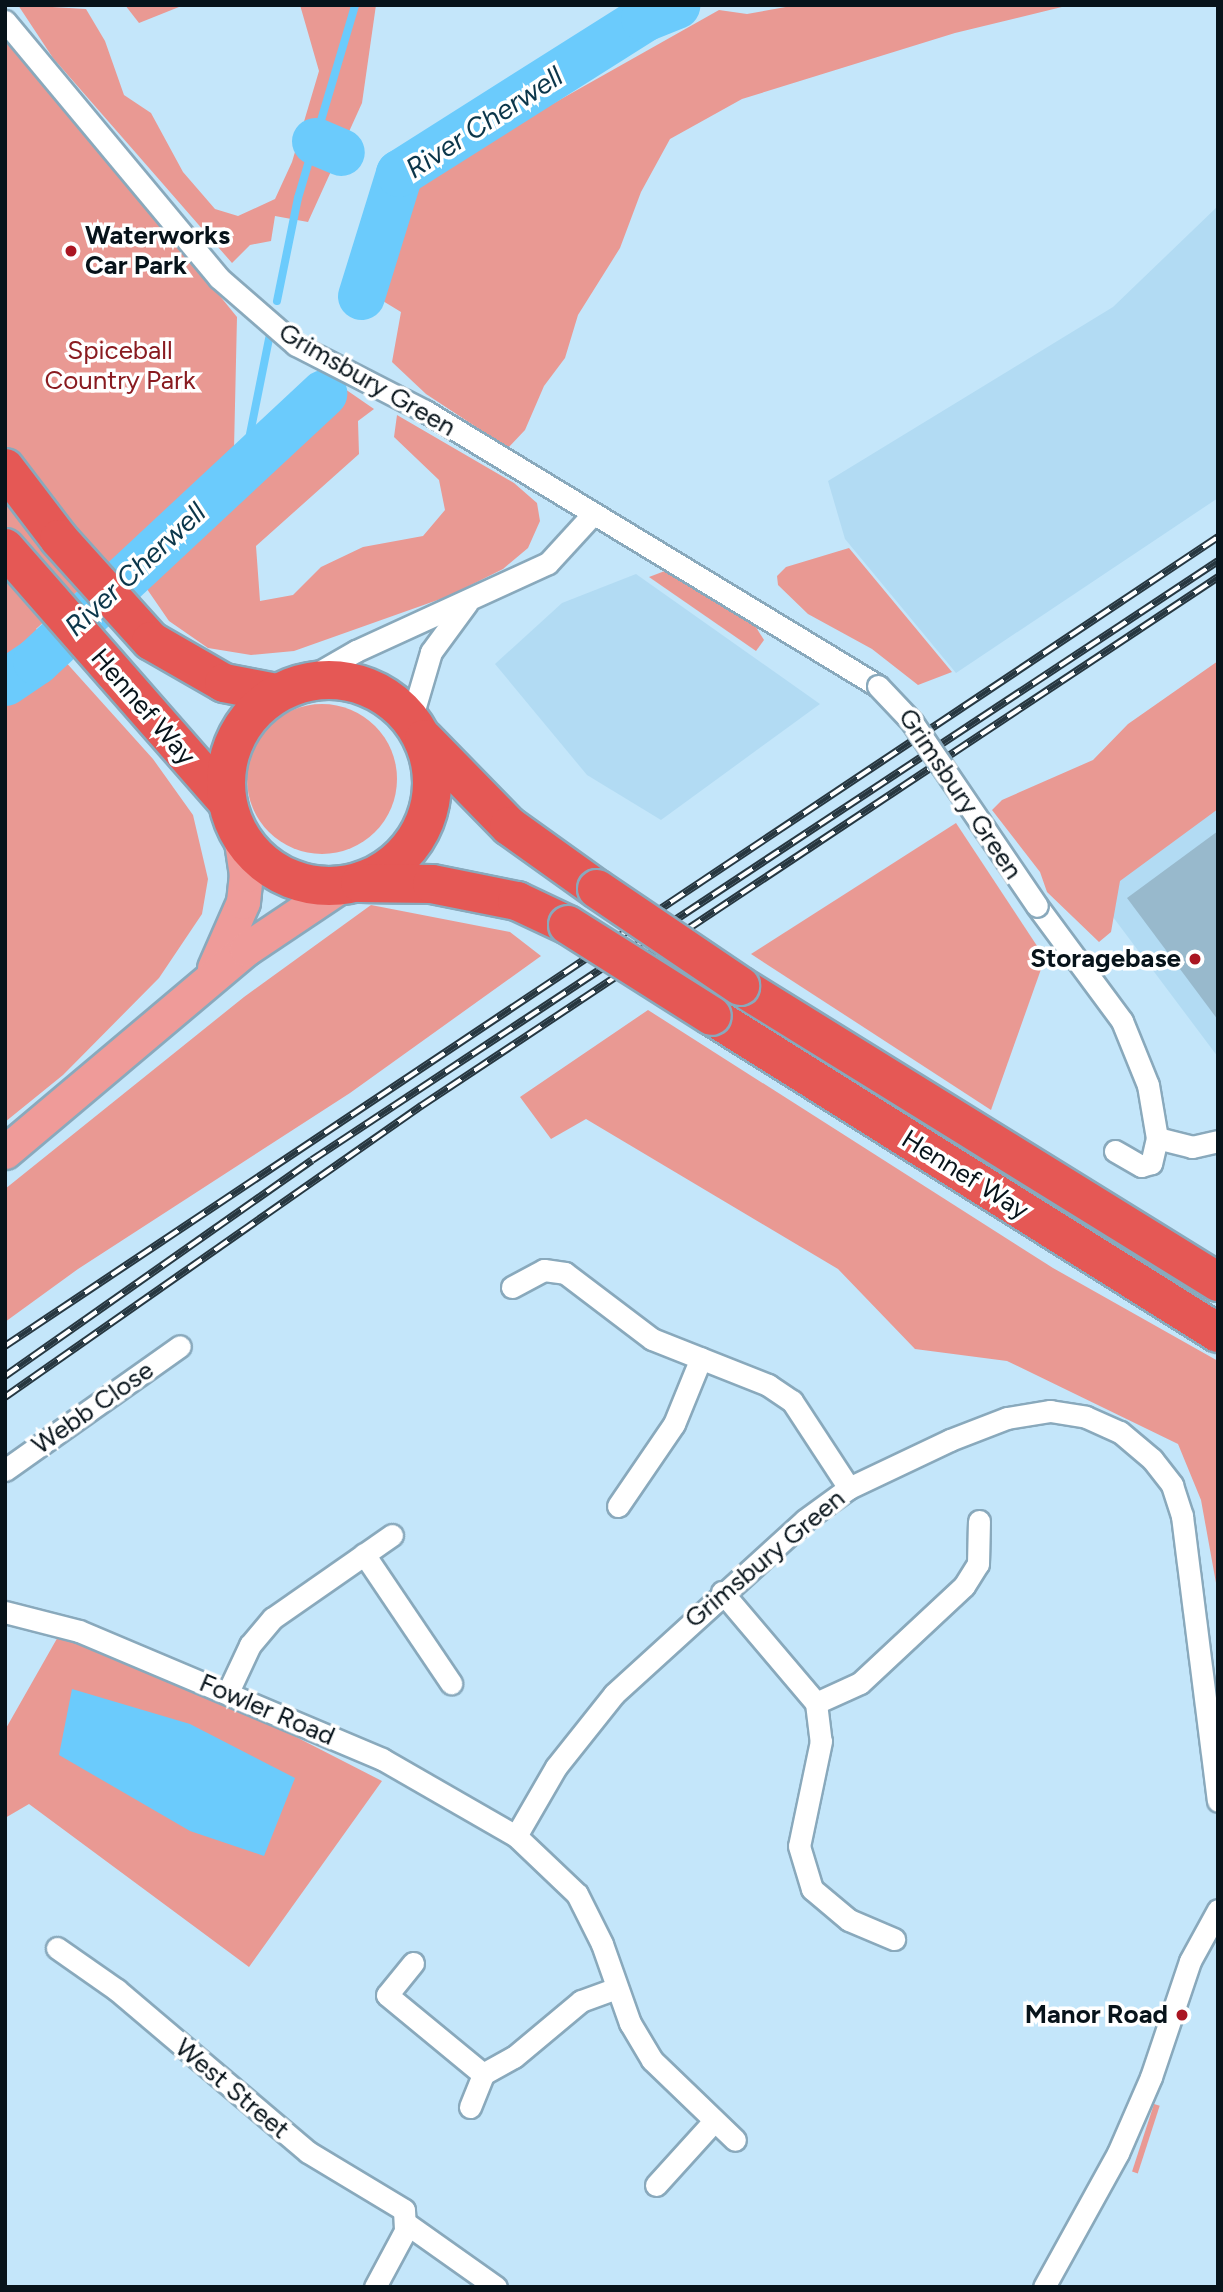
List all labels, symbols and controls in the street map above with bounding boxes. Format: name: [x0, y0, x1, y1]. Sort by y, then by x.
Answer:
water label: River Cherwell: [399, 59, 569, 185]
place label: Waterworks Car Park: [85, 220, 230, 282]
marker: Waterworks Car Park: [63, 243, 79, 259]
street label: Grimsbury Green: [273, 317, 461, 443]
park label: Spiceball Country Park: [44, 335, 196, 396]
water label: River Cherwell: [58, 495, 212, 643]
street label: Hennef Way: [84, 643, 202, 771]
street label: Grimsbury Green: [891, 703, 1029, 885]
place label: Storagebase: [1030, 943, 1181, 975]
marker: Storagebase: [1187, 951, 1203, 967]
street label: Hennef Way: [896, 1124, 1034, 1226]
street label: Webb Close: [26, 1355, 160, 1461]
street label: Grimsbury Green: [679, 1483, 851, 1635]
street label: Fowler Road: [195, 1667, 339, 1753]
place label: Manor Road: [1025, 1999, 1168, 2031]
marker: Manor Road: [1174, 2007, 1190, 2023]
street label: West Street: [169, 2032, 295, 2146]

